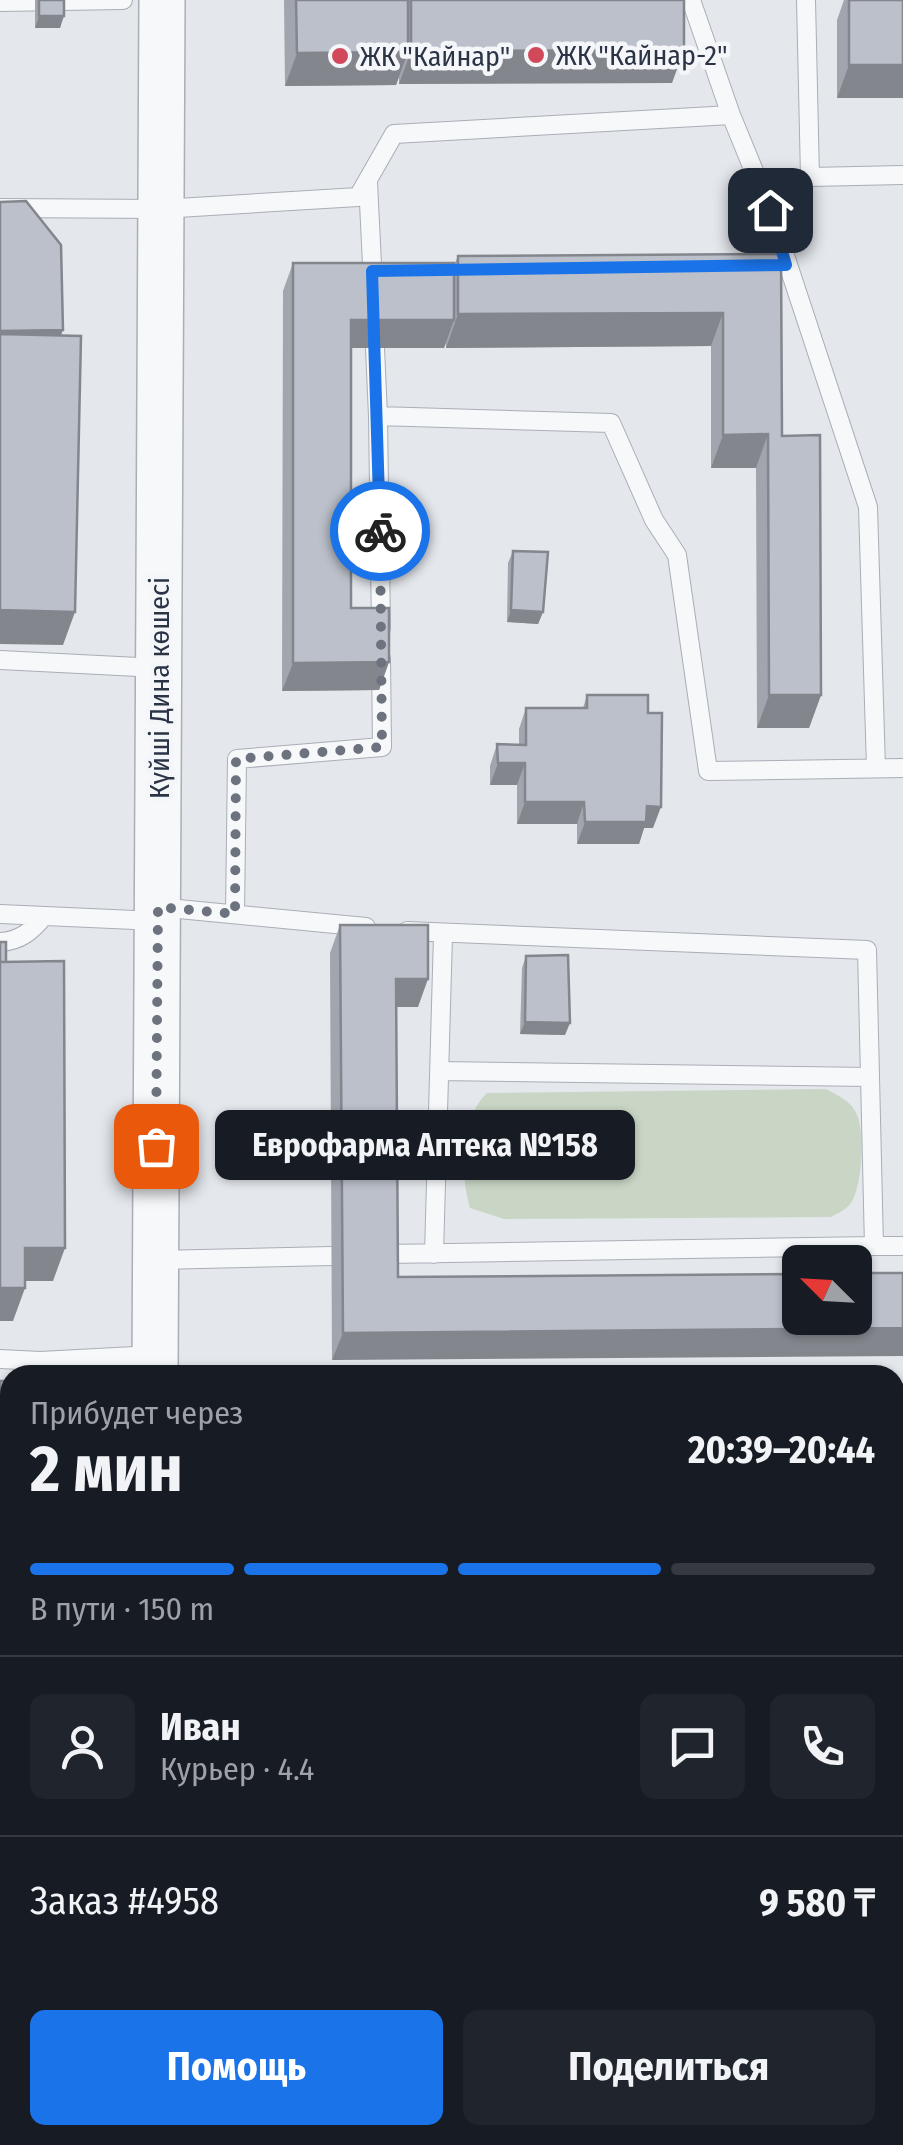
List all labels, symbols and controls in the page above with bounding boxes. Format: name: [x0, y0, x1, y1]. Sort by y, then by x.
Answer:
place label: ЖК "Кайнар-2": [556, 39, 727, 72]
place label: ЖК "Кайнар": [360, 40, 510, 73]
marker: ЖК "Кайнар-2": [525, 44, 547, 66]
marker: ЖК "Кайнар": [329, 45, 351, 67]
pin: [728, 168, 813, 253]
icon: home: [743, 183, 798, 238]
courier: [330, 481, 430, 581]
icon: bike: [353, 504, 408, 559]
street label: Күйші Дина көшесі: [143, 577, 176, 799]
pin: [114, 1104, 199, 1189]
callout: Еврофарма Аптека №158: [216, 1111, 636, 1181]
icon: bag: [129, 1119, 184, 1174]
text: Еврофарма Аптека №158: [252, 1126, 598, 1164]
north arrow: [782, 1245, 872, 1335]
map controls: [782, 1245, 872, 1335]
text: Прибудет через: [30, 1394, 243, 1432]
text: 20:39–20:44: [688, 1427, 875, 1473]
text: 2 мин: [30, 1430, 183, 1508]
text: В пути · 150 m: [30, 1590, 214, 1628]
button: person: [30, 1694, 135, 1799]
button: chat: [640, 1694, 745, 1799]
button: phone: [770, 1694, 875, 1799]
text: Иван: [160, 1704, 241, 1750]
text: Курьер · 4.4: [160, 1750, 314, 1788]
text: Заказ #4958: [30, 1878, 219, 1924]
text: 9 580 ₸: [759, 1880, 875, 1926]
button: Помощь: [30, 2010, 443, 2125]
button: Поделиться: [463, 2010, 875, 2125]

